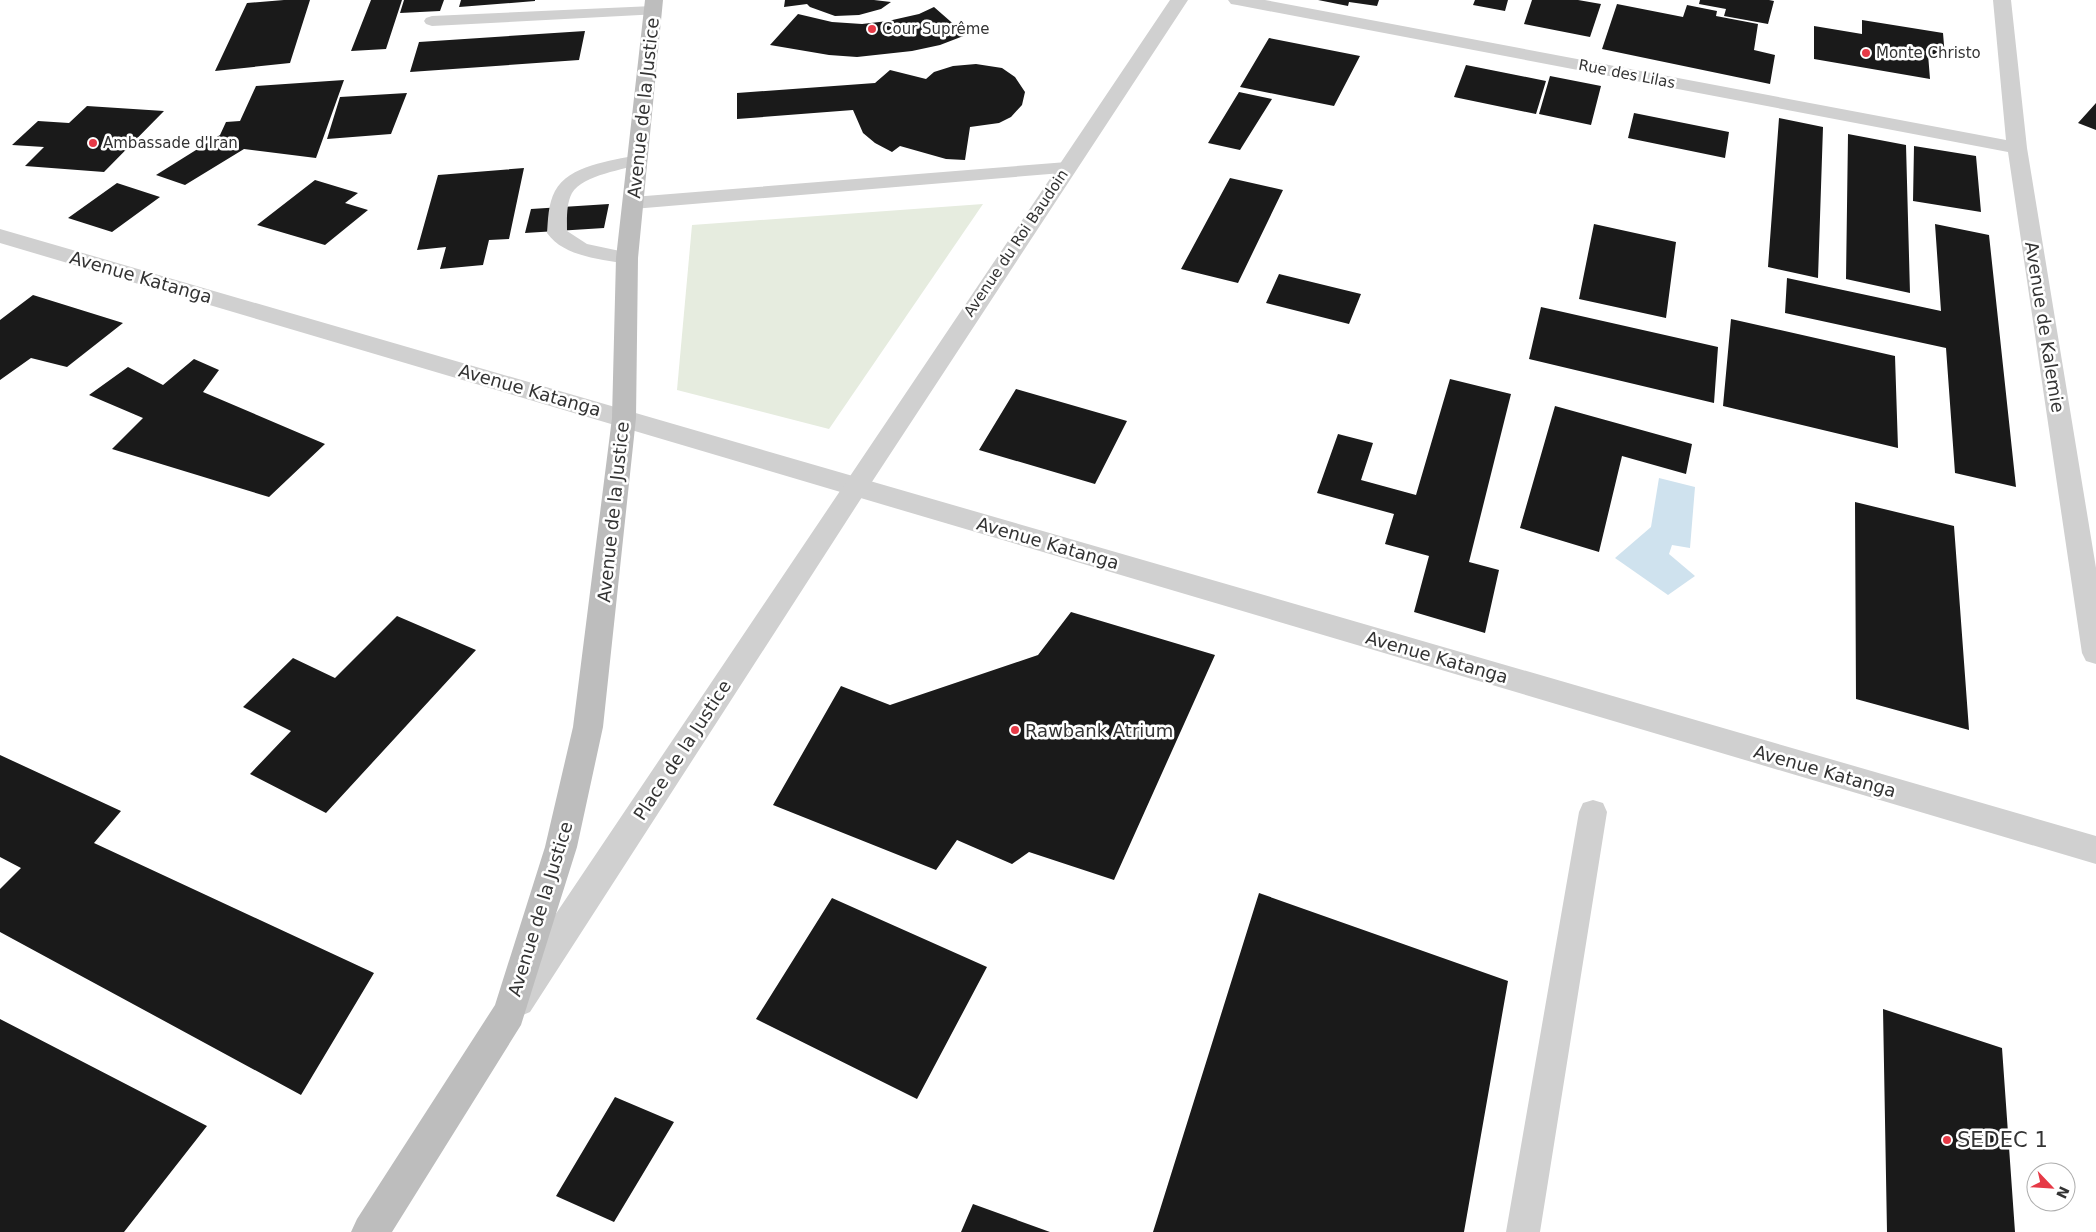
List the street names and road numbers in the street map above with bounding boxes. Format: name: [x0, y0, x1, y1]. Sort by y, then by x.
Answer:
street label: Avenue de la Justice: [623, 17, 663, 199]
street label: Rue des Lilas: [1577, 56, 1677, 92]
street label: Avenue du Roi Baudoin: [960, 166, 1072, 320]
street label: Avenue de Kalemie: [2021, 240, 2069, 414]
street label: Avenue Katanga: [67, 247, 215, 307]
street label: Avenue Katanga: [456, 360, 604, 420]
street label: Avenue de la Justice: [593, 421, 633, 603]
street label: Avenue Katanga: [974, 513, 1122, 573]
street label: Avenue Katanga: [1363, 627, 1511, 687]
street label: Place de la Justice: [629, 676, 735, 824]
street label: Avenue Katanga: [1751, 741, 1899, 801]
street label: Avenue de la Justice: [503, 819, 577, 999]

